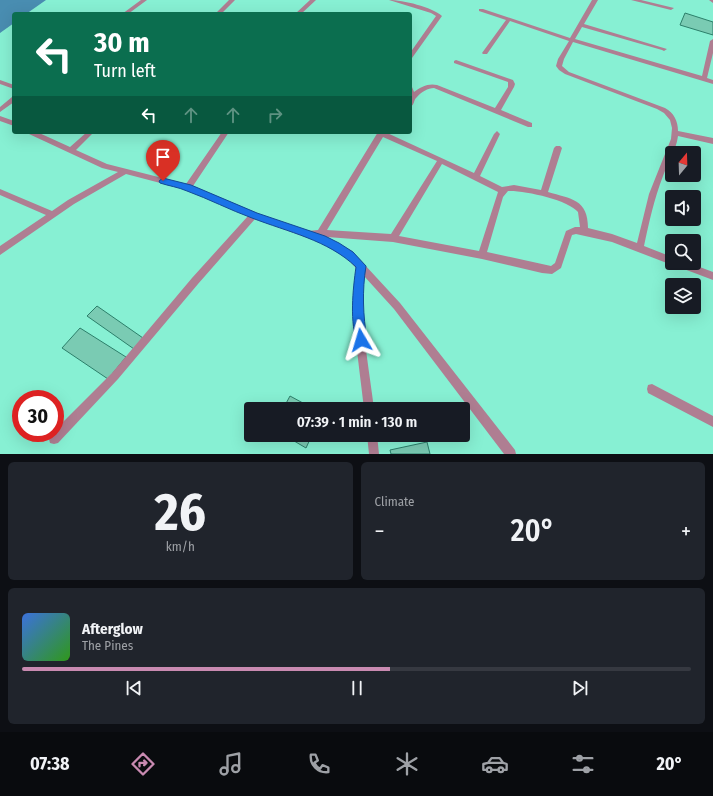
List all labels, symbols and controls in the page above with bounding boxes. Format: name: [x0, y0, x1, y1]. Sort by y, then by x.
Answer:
text: 30 m: [94, 26, 150, 59]
icon: left: [28, 28, 80, 80]
text: Turn left: [94, 60, 156, 82]
icon: left: [138, 104, 160, 126]
icon: ahead: [180, 104, 202, 126]
icon: ahead: [222, 104, 244, 126]
icon: right: [264, 104, 286, 126]
pin: [146, 140, 180, 181]
icon: arrive: [152, 146, 174, 168]
north arrow: [665, 146, 701, 182]
map controls: [665, 146, 701, 314]
button: sound: [665, 190, 701, 226]
button: search: [665, 234, 701, 270]
button: layers: [665, 278, 701, 314]
position arrow: [340, 319, 382, 361]
speed limit sign: 30: [12, 390, 64, 442]
text: 07:39 · 1 min · 130 m: [297, 413, 417, 431]
text: 26: [155, 481, 206, 544]
text: Climate: [375, 494, 415, 509]
text: 20°: [511, 513, 555, 549]
text: −: [375, 518, 384, 545]
text: +: [681, 518, 691, 545]
text: km/h: [166, 539, 195, 554]
text: Afterglow: [82, 620, 143, 638]
text: The Pines: [82, 638, 133, 653]
icon: previous: [123, 677, 145, 699]
icon: pause: [346, 677, 368, 699]
icon: next: [569, 677, 591, 699]
icon: directions: [129, 750, 157, 778]
icon: music: [217, 750, 245, 778]
icon: phone: [305, 750, 333, 778]
icon: climate: [393, 750, 421, 778]
icon: car: [481, 750, 509, 778]
icon: filters: [569, 750, 597, 778]
text: 07:38: [30, 753, 70, 775]
text: 20°: [656, 753, 683, 775]

